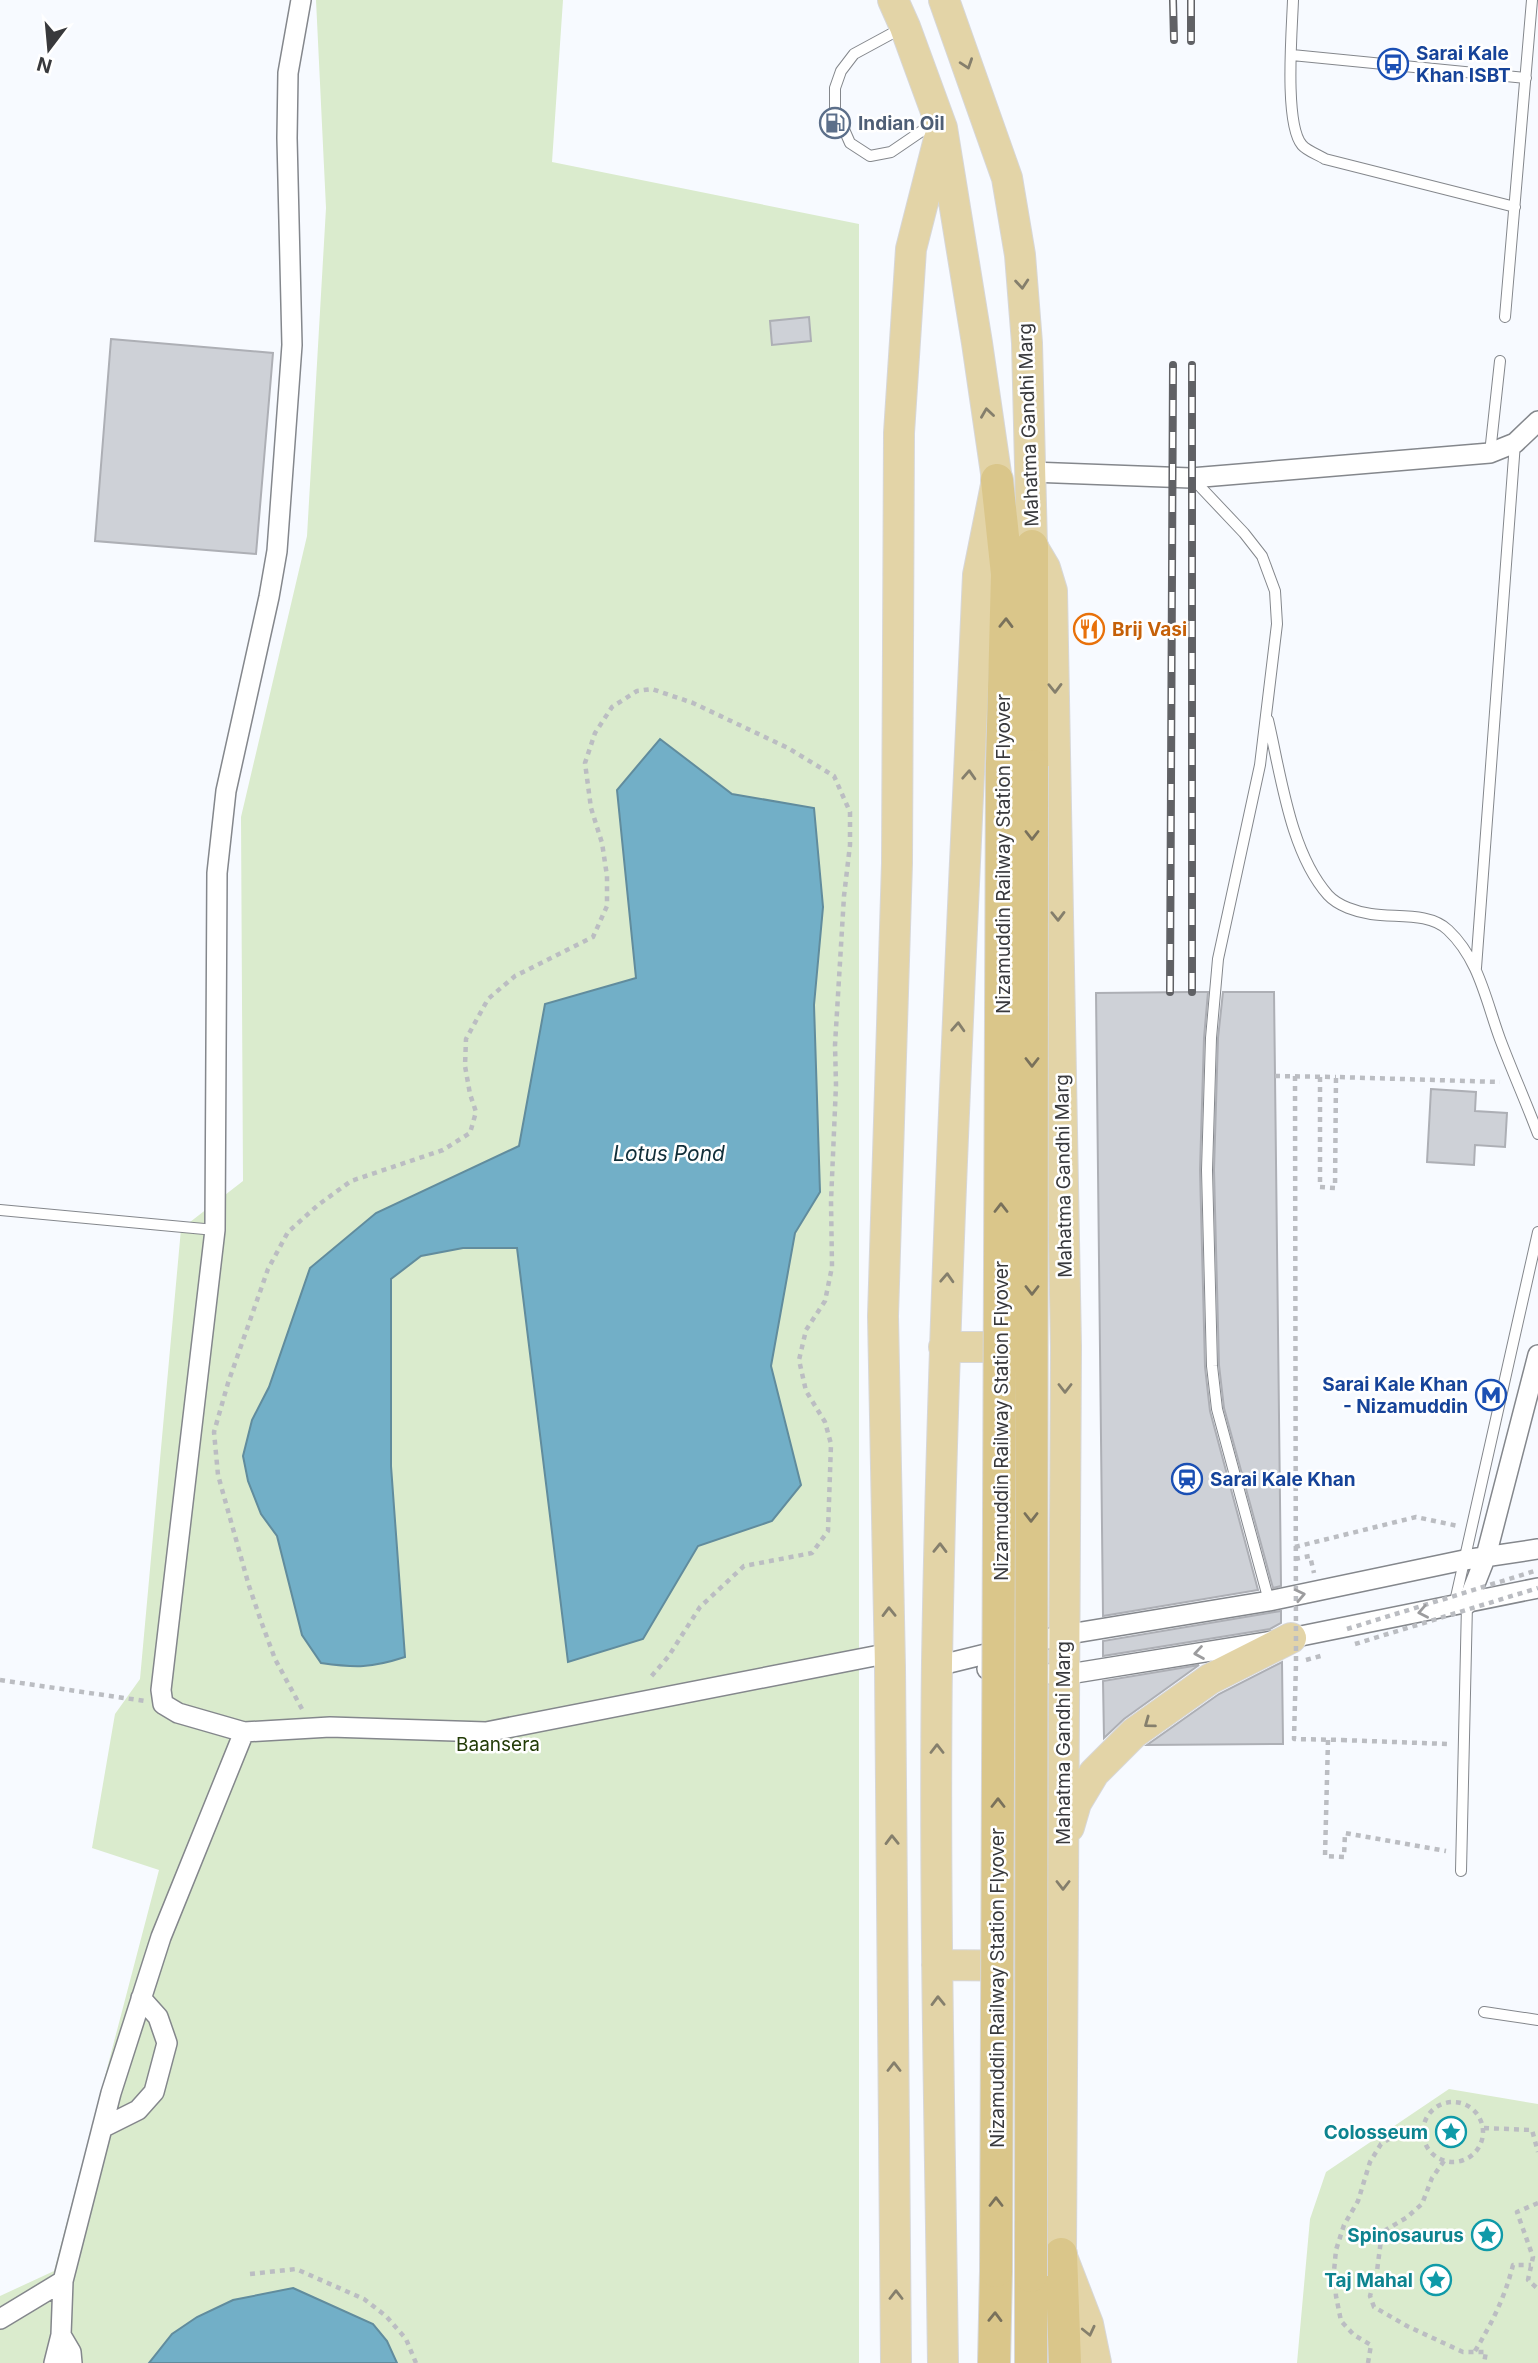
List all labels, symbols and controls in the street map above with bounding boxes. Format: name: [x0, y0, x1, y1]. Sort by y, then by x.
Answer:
north arrow: [14, 14, 84, 84]
place label: Sarai Kale Khan ISBT: [1416, 42, 1511, 87]
bus stop icon: Sarai Kale Khan ISBT: [1376, 47, 1410, 81]
text: N: [34, 52, 55, 78]
one-way arrow: [959, 58, 973, 70]
fuel station icon: Indian Oil: [818, 106, 852, 140]
place label: Indian Oil: [858, 112, 945, 135]
one-way arrow: [1015, 278, 1030, 289]
street label: Mahatma Gandhi Marg: [1013, 323, 1044, 527]
one-way arrow: [980, 407, 995, 418]
restaurant icon: Brij Vasi: [1072, 612, 1106, 646]
one-way arrow: [998, 617, 1013, 628]
place label: Brij Vasi: [1112, 618, 1187, 641]
one-way arrow: [1047, 683, 1062, 694]
street label: Nizamuddin Railway Station Flyover: [992, 694, 1015, 1014]
one-way arrow: [962, 769, 977, 780]
one-way arrow: [1024, 830, 1040, 840]
one-way arrow: [1051, 910, 1066, 921]
one-way arrow: [951, 1021, 966, 1032]
one-way arrow: [1024, 1057, 1040, 1068]
street label: Mahatma Gandhi Marg: [1050, 1074, 1077, 1278]
water label: Lotus Pond: [613, 1141, 725, 1166]
one-way arrow: [993, 1203, 1009, 1213]
street label: Nizamuddin Railway Station Flyover: [990, 1261, 1013, 1581]
one-way arrow: [939, 1273, 954, 1284]
one-way arrow: [1024, 1285, 1040, 1295]
place label: Sarai Kale Khan - Nizamuddin: [1322, 1373, 1468, 1418]
metro station icon: Sarai Kale Khan - Nizamuddin: [1474, 1378, 1508, 1412]
one-way arrow: [1057, 1383, 1073, 1394]
station icon: Sarai Kale Khan: [1170, 1462, 1204, 1496]
place label: Sarai Kale Khan: [1210, 1468, 1356, 1491]
one-way arrow: [1023, 1512, 1039, 1523]
one-way arrow: [932, 1543, 947, 1554]
one-way arrow: [1294, 1588, 1306, 1603]
one-way arrow: [1417, 1603, 1429, 1618]
one-way arrow: [881, 1607, 897, 1617]
street label: Mahatma Gandhi Marg: [1052, 1641, 1075, 1845]
one-way arrow: [1194, 1645, 1205, 1660]
one-way arrow: [1144, 1715, 1157, 1727]
park label: Baansera: [456, 1733, 540, 1756]
one-way arrow: [929, 1743, 945, 1754]
one-way arrow: [990, 1798, 1006, 1808]
street label: Nizamuddin Railway Station Flyover: [986, 1828, 1009, 2148]
one-way arrow: [884, 1834, 900, 1845]
one-way arrow: [1055, 1880, 1071, 1891]
one-way arrow: [930, 1995, 946, 2006]
one-way arrow: [886, 2062, 902, 2072]
place icon: Colosseum: [1434, 2115, 1468, 2149]
place label: Colosseum: [1324, 2121, 1428, 2144]
one-way arrow: [988, 2197, 1004, 2207]
place icon: Spinosaurus: [1470, 2218, 1504, 2252]
place label: Spinosaurus: [1347, 2224, 1464, 2247]
place icon: Taj Mahal: [1419, 2263, 1453, 2297]
place label: Taj Mahal: [1324, 2269, 1413, 2292]
one-way arrow: [888, 2289, 904, 2300]
one-way arrow: [987, 2311, 1003, 2322]
one-way arrow: [1081, 2325, 1095, 2337]

